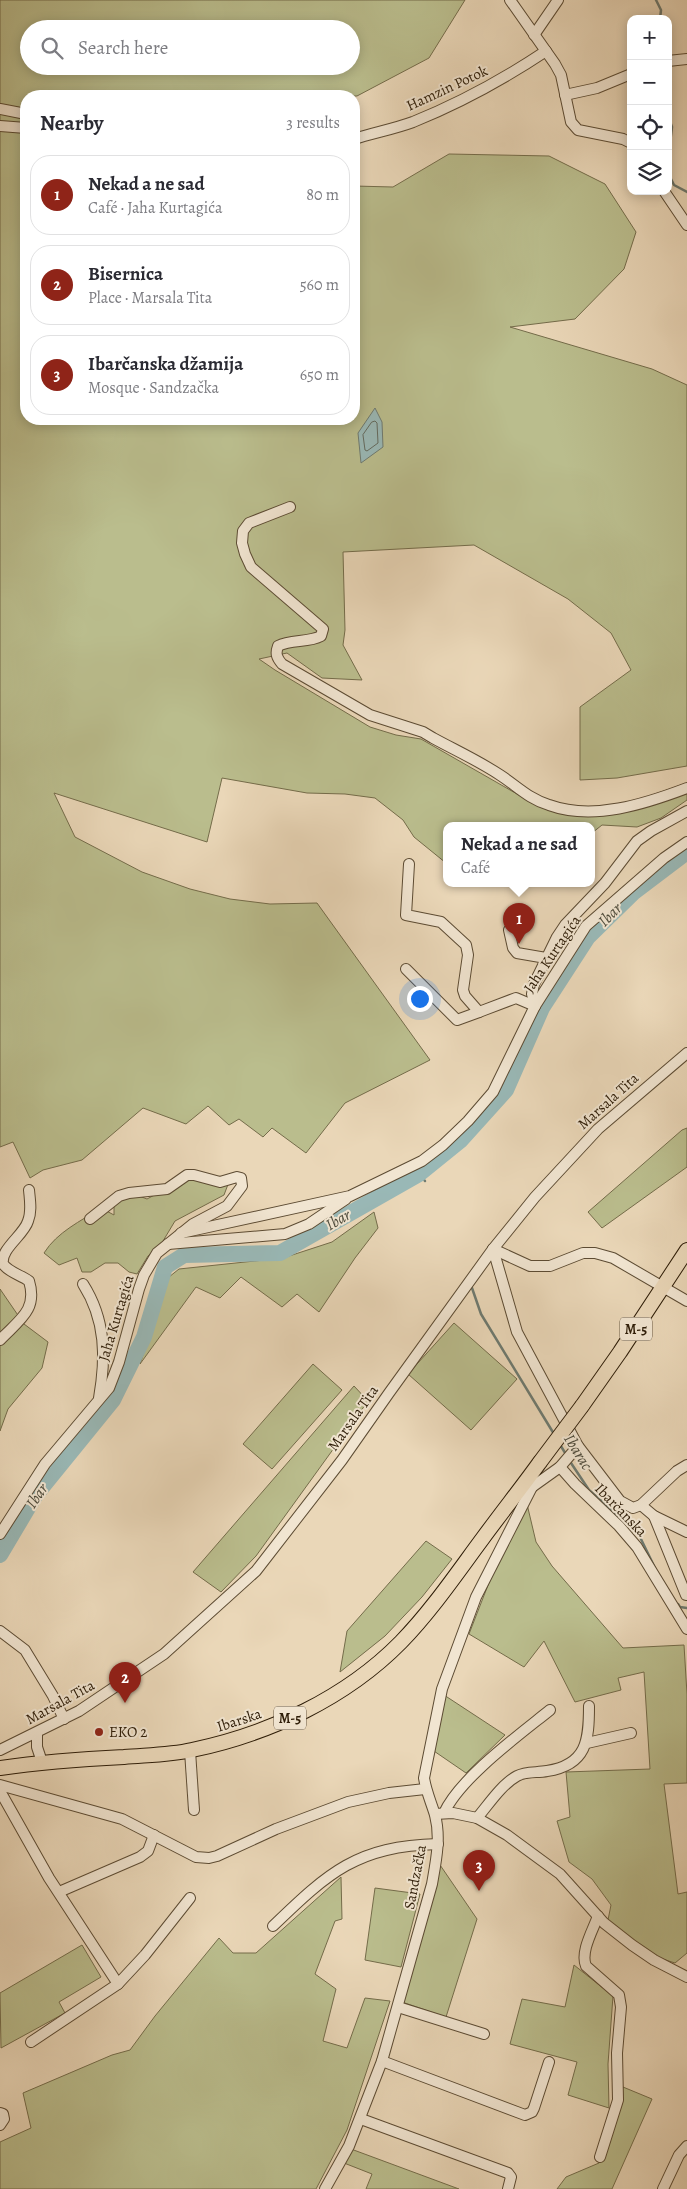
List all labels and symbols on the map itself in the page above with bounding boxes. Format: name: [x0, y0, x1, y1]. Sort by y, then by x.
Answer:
street label: Hamzin Potok: [403, 60, 491, 116]
water label: Ibar: [593, 898, 627, 932]
pin: 1: [503, 903, 535, 944]
street label: Jaha Kurtagića: [519, 911, 585, 997]
your location: [407, 986, 433, 1012]
street label: Marsala Tita: [573, 1068, 643, 1134]
water label: Ibar: [321, 1204, 355, 1236]
street label: Jaha Kurtagića: [93, 1272, 139, 1364]
road number: M-5: [620, 1318, 652, 1340]
street label: Marsala Tita: [323, 1381, 383, 1455]
water label: Ibarac: [558, 1430, 598, 1475]
water label: Ibar: [21, 1479, 54, 1513]
street label: Ibarčanska: [590, 1479, 652, 1541]
pin: 2: [109, 1662, 141, 1703]
street label: Marsala Tita: [22, 1675, 98, 1729]
street label: Ibarska: [214, 1703, 264, 1737]
road number: M-5: [274, 1706, 306, 1730]
place label: EKO 2: [109, 1722, 148, 1742]
marker: EKO 2: [93, 1726, 105, 1738]
street label: Sandzačka: [399, 1843, 431, 1911]
pin: 3: [463, 1850, 495, 1891]

